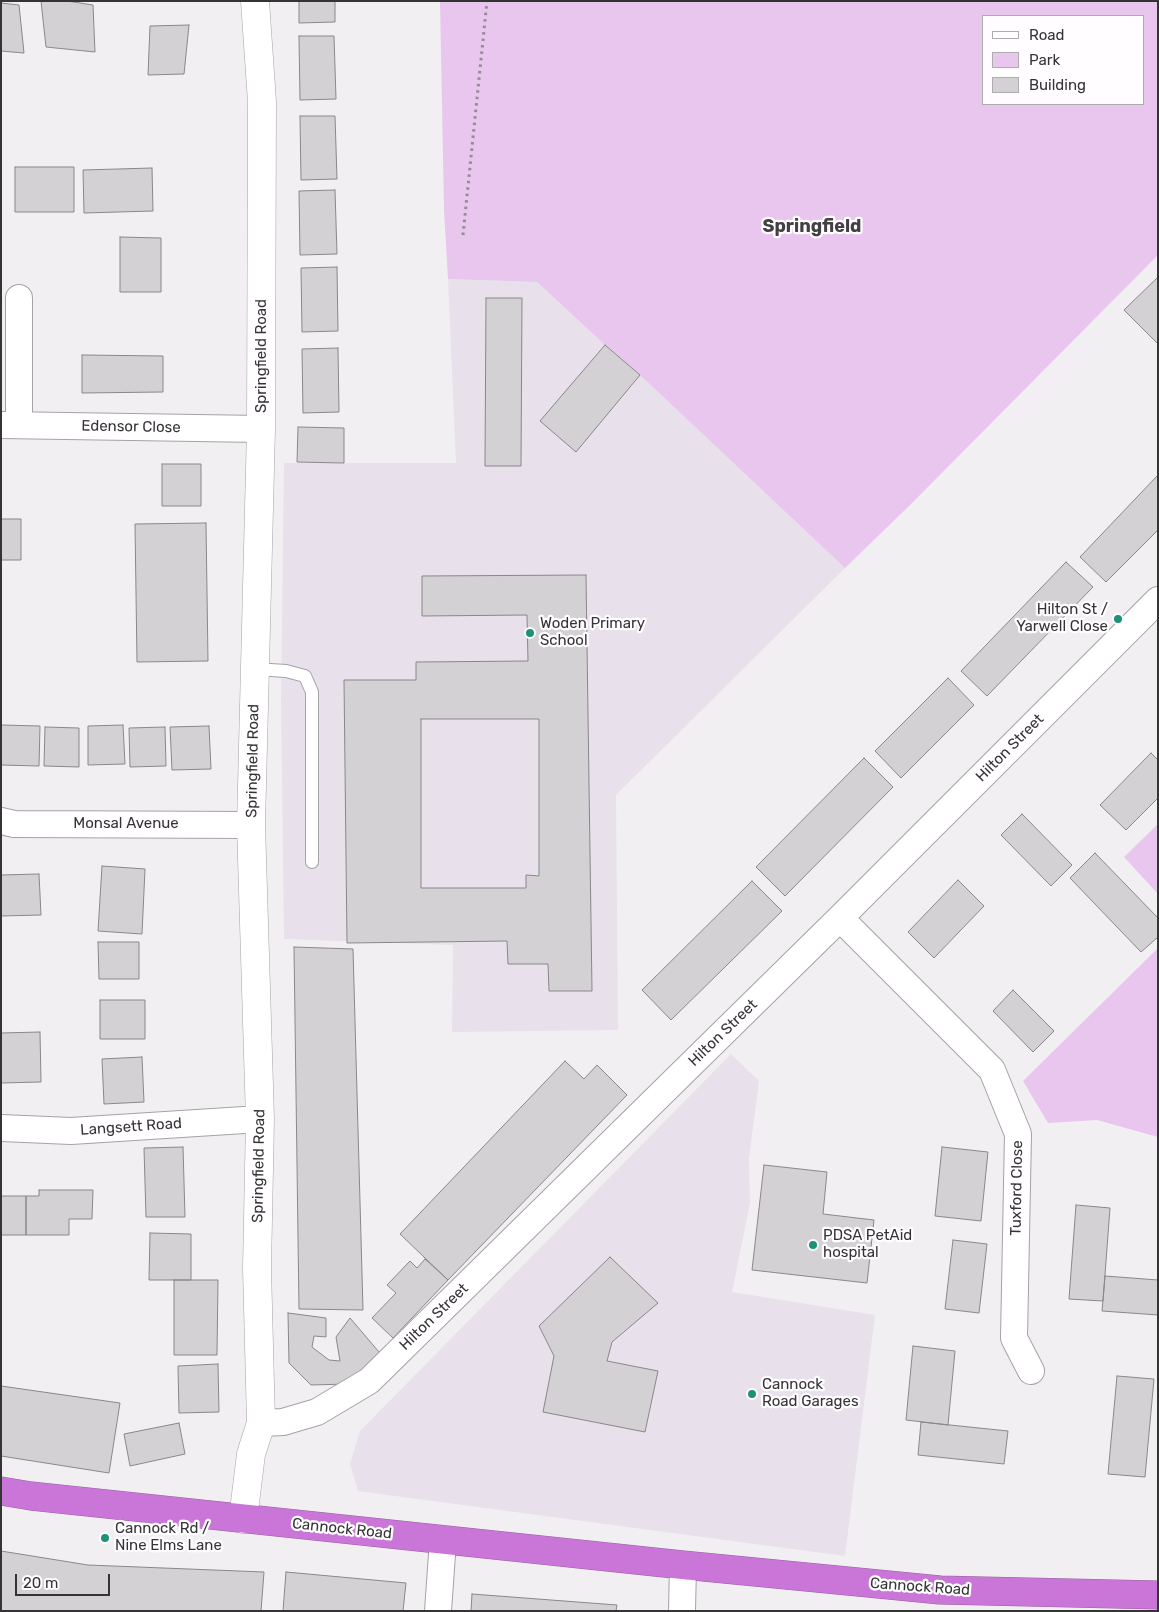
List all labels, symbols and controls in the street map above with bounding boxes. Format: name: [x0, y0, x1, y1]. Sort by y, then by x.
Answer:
legend: [982, 15, 1144, 105]
text: Road: [1029, 26, 1065, 44]
text: Park: [1029, 51, 1060, 69]
text: Building: [1029, 76, 1086, 94]
district label: Springfield: [763, 216, 861, 238]
street label: Springfield Road: [253, 299, 271, 413]
street label: Edensor Close: [81, 417, 181, 437]
place label: Hilton St / Yarwell Close: [1016, 601, 1108, 636]
marker: Hilton St / Yarwell Close: [1112, 613, 1124, 625]
place label: Woden Primary School: [540, 615, 645, 650]
marker: Woden Primary School: [524, 627, 536, 639]
street label: Springfield Road: [243, 704, 263, 818]
street label: Hilton Street: [972, 710, 1048, 786]
street label: Monsal Avenue: [73, 815, 179, 833]
street label: Hilton Street: [685, 996, 761, 1070]
street label: Springfield Road: [249, 1109, 269, 1223]
street label: Langsett Road: [80, 1114, 182, 1140]
street label: Tuxford Close: [1007, 1140, 1027, 1236]
place label: PDSA PetAid hospital: [823, 1227, 912, 1262]
marker: PDSA PetAid hospital: [807, 1239, 819, 1251]
street label: Hilton Street: [396, 1280, 472, 1354]
place label: Cannock Road Garages: [762, 1376, 859, 1411]
marker: Cannock Road Garages: [746, 1388, 758, 1400]
street label: Cannock Road: [291, 1515, 393, 1543]
place label: Cannock Rd / Nine Elms Lane: [115, 1520, 222, 1555]
marker: Cannock Rd / Nine Elms Lane: [99, 1532, 111, 1544]
scale bar: [18, 1564, 112, 1596]
text: 20 m: [23, 1574, 58, 1592]
street label: Cannock Road: [869, 1575, 971, 1599]

